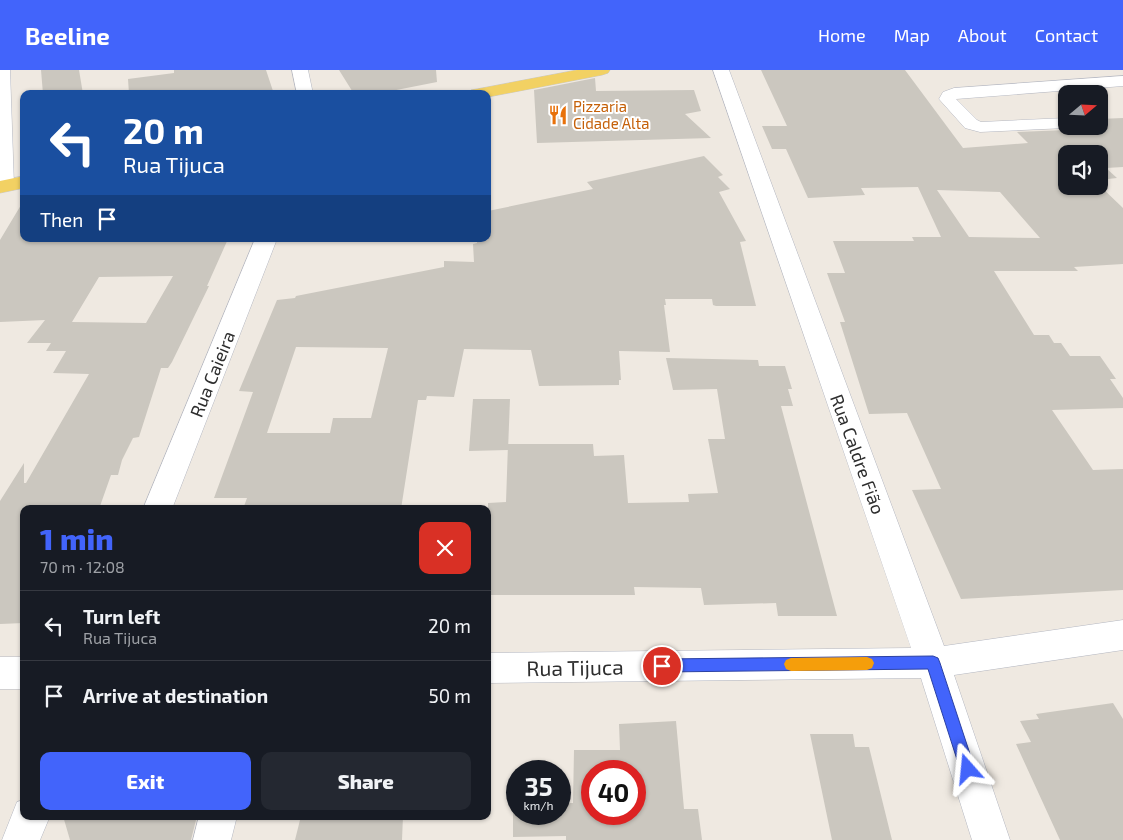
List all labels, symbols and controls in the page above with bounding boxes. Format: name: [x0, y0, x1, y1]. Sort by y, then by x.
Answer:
text: Beeline: [25, 21, 110, 50]
text: Home: [818, 24, 866, 46]
text: Map: [894, 24, 930, 46]
text: About: [958, 24, 1007, 46]
text: Contact: [1035, 24, 1098, 46]
north arrow: [1058, 85, 1108, 135]
map controls: [1058, 85, 1108, 195]
place label: Pizzaria Cidade Alta: [573, 97, 649, 132]
restaurant icon: Pizzaria Cidade Alta: [547, 104, 569, 126]
text: 20 m: [123, 109, 204, 151]
icon: left: [40, 110, 105, 175]
button: sound: [1058, 145, 1108, 195]
text: Rua Tijuca: [123, 151, 225, 177]
icon: arrive: [93, 205, 121, 233]
text: Then: [40, 208, 83, 231]
street label: Rua Caieira: [185, 328, 239, 420]
street label: Rua Caldre Fião: [826, 391, 890, 517]
text: 1 min: [40, 520, 114, 556]
button: close: [419, 522, 471, 574]
text: 70 m · 12:08: [40, 557, 125, 576]
text: Turn left: [83, 605, 160, 628]
icon: left: [40, 612, 68, 640]
text: 20 m: [428, 614, 471, 637]
text: Rua Tijuca: [83, 628, 157, 647]
pin: [641, 645, 683, 687]
icon: arrive: [648, 652, 676, 680]
street label: Rua Tijuca: [526, 654, 624, 681]
icon: arrive: [40, 682, 68, 710]
text: Arrive at destination: [83, 684, 268, 707]
text: 50 m: [428, 684, 471, 707]
position arrow: [941, 742, 993, 794]
button: Exit: [40, 752, 251, 810]
button: Share: [261, 752, 471, 810]
speed limit sign: 40: [581, 760, 646, 825]
text: 35: [525, 771, 552, 801]
text: km/h: [524, 798, 553, 812]

